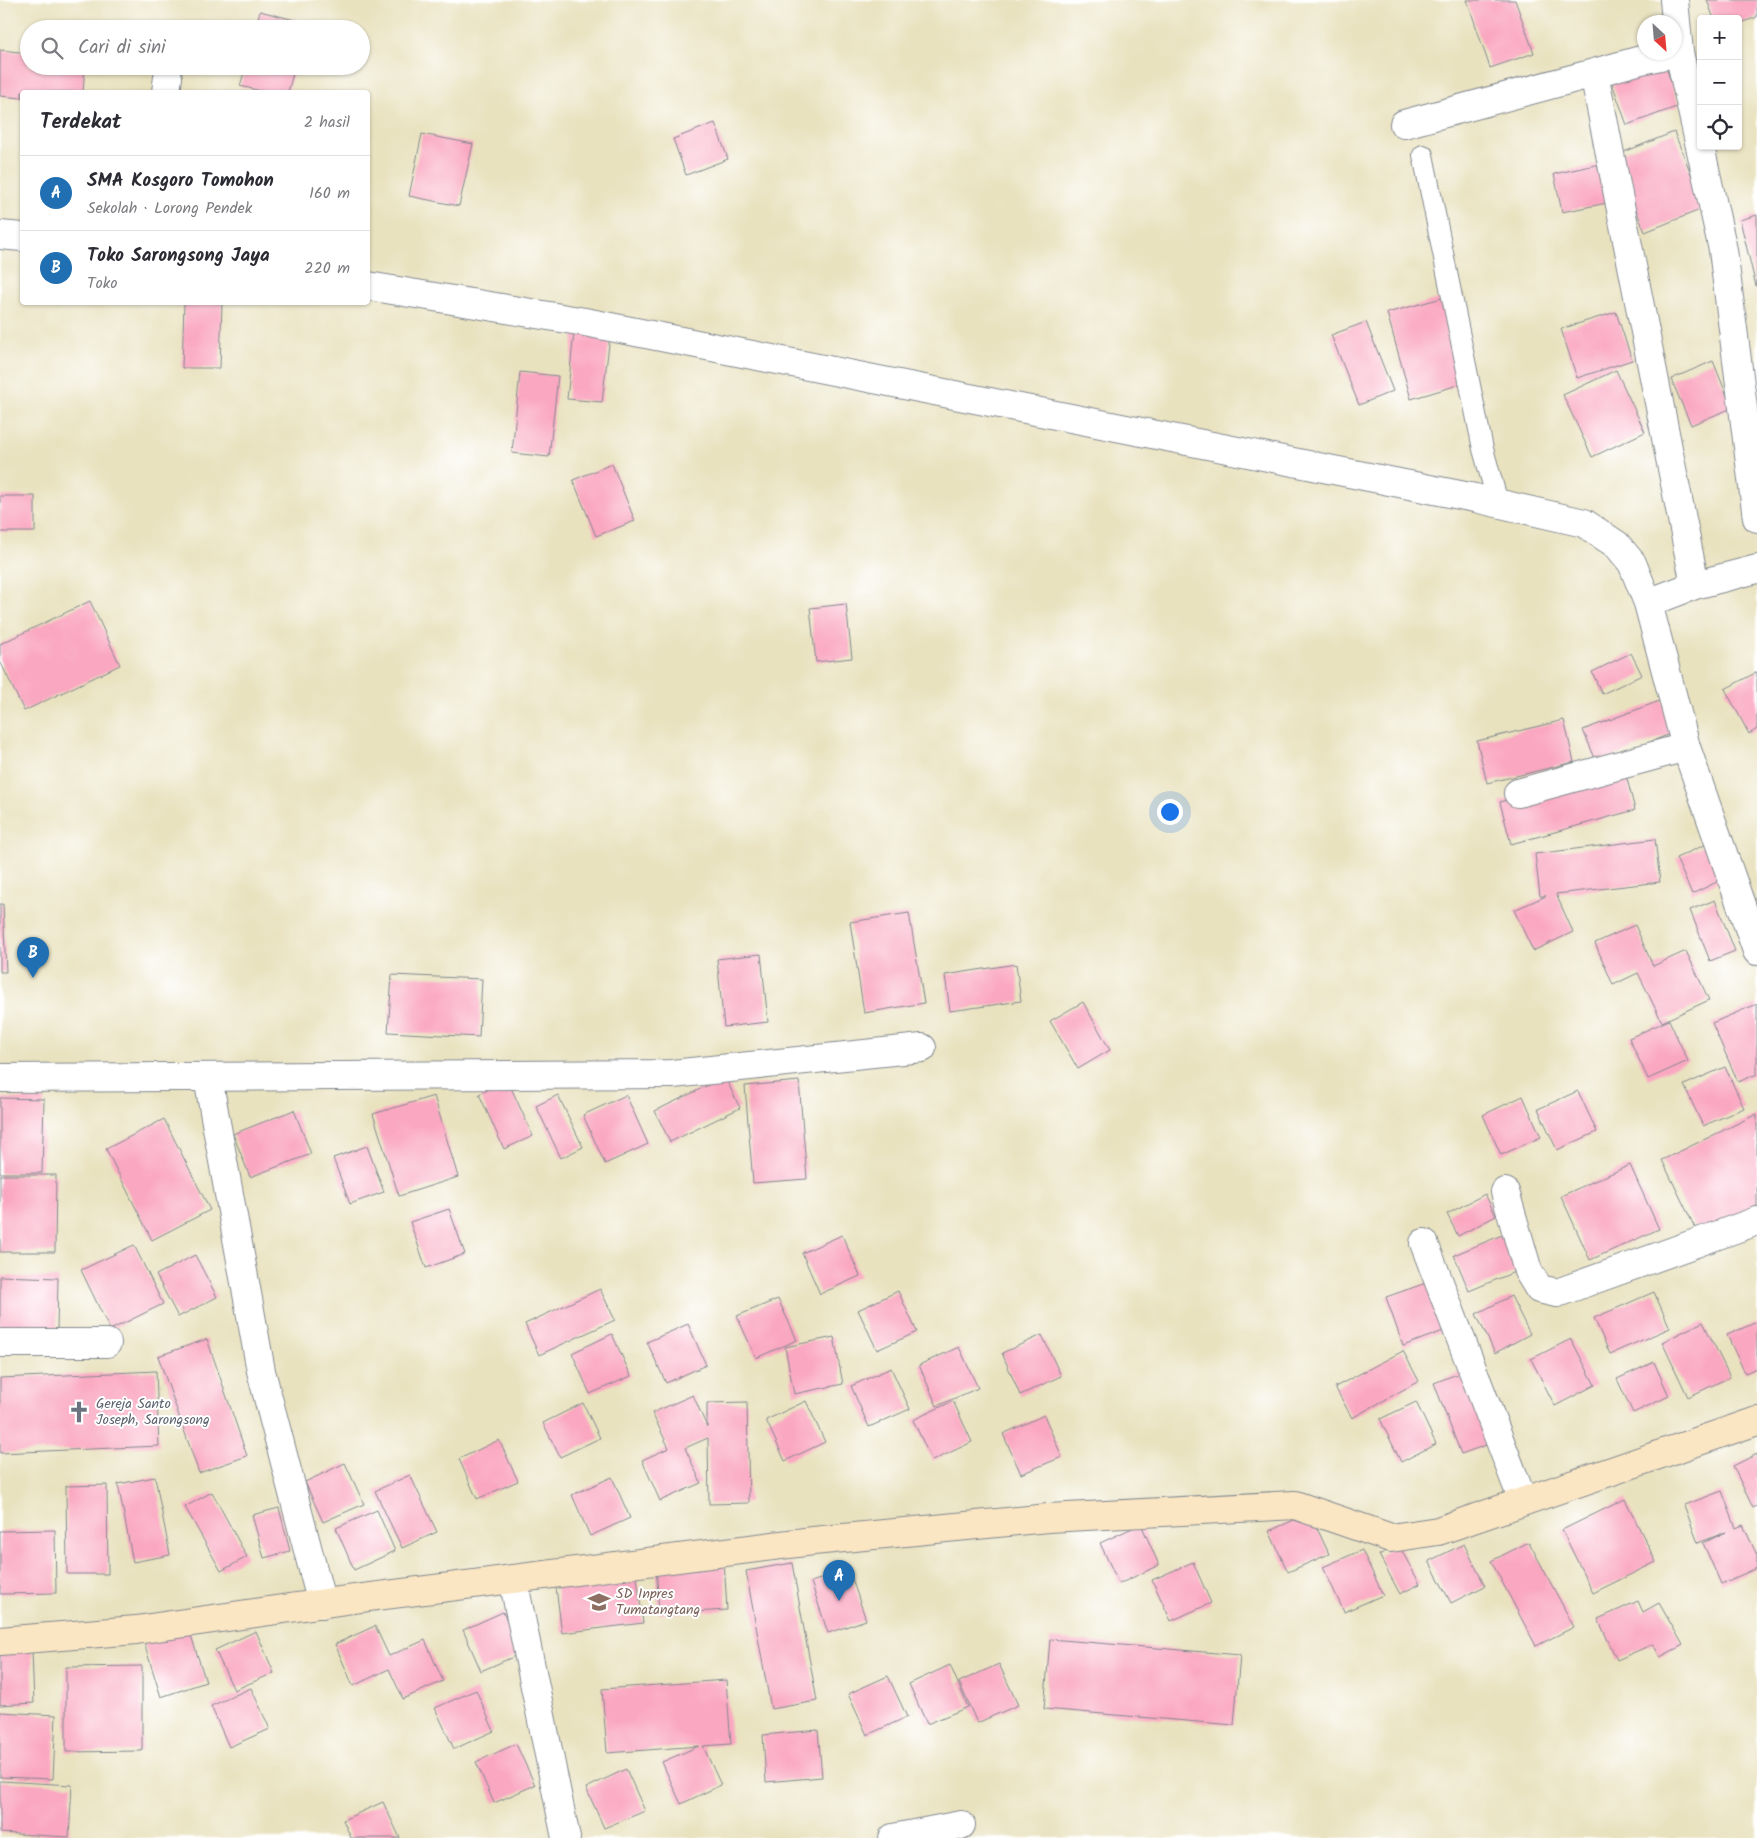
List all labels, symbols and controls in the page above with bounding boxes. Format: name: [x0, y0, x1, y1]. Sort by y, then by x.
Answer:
north arrow: [1637, 15, 1682, 60]
map controls: [1697, 15, 1742, 150]
button: +: [1697, 15, 1742, 60]
search box: [20, 20, 370, 75]
text: Cari di sini: [78, 33, 166, 63]
icon: search: [38, 34, 66, 62]
button: −: [1697, 60, 1742, 105]
button: locate: [1697, 105, 1742, 150]
text: Terdekat: [40, 106, 121, 139]
text: 2 hasil: [304, 110, 350, 135]
text: SMA Kosgoro Tomohon: [87, 166, 274, 196]
text: A: [51, 181, 61, 206]
text: 160 m: [309, 181, 350, 206]
text: Sekolah · Lorong Pendek: [87, 196, 252, 221]
text: Toko Sarongsong Jaya: [87, 241, 270, 271]
text: B: [51, 256, 61, 281]
text: 220 m: [304, 256, 350, 281]
text: Toko: [87, 271, 118, 296]
your location: [1157, 799, 1183, 825]
pin: B: [17, 937, 49, 978]
place label: Gereja Santo Joseph, Sarongsong: [96, 1393, 210, 1431]
church icon: Gereja Santo Joseph, Sarongsong: [66, 1399, 92, 1425]
pin: A: [823, 1560, 855, 1601]
place label: SD Inpres Tumatangtang: [616, 1583, 700, 1621]
school or university icon: SD Inpres Tumatangtang: [586, 1589, 612, 1615]

